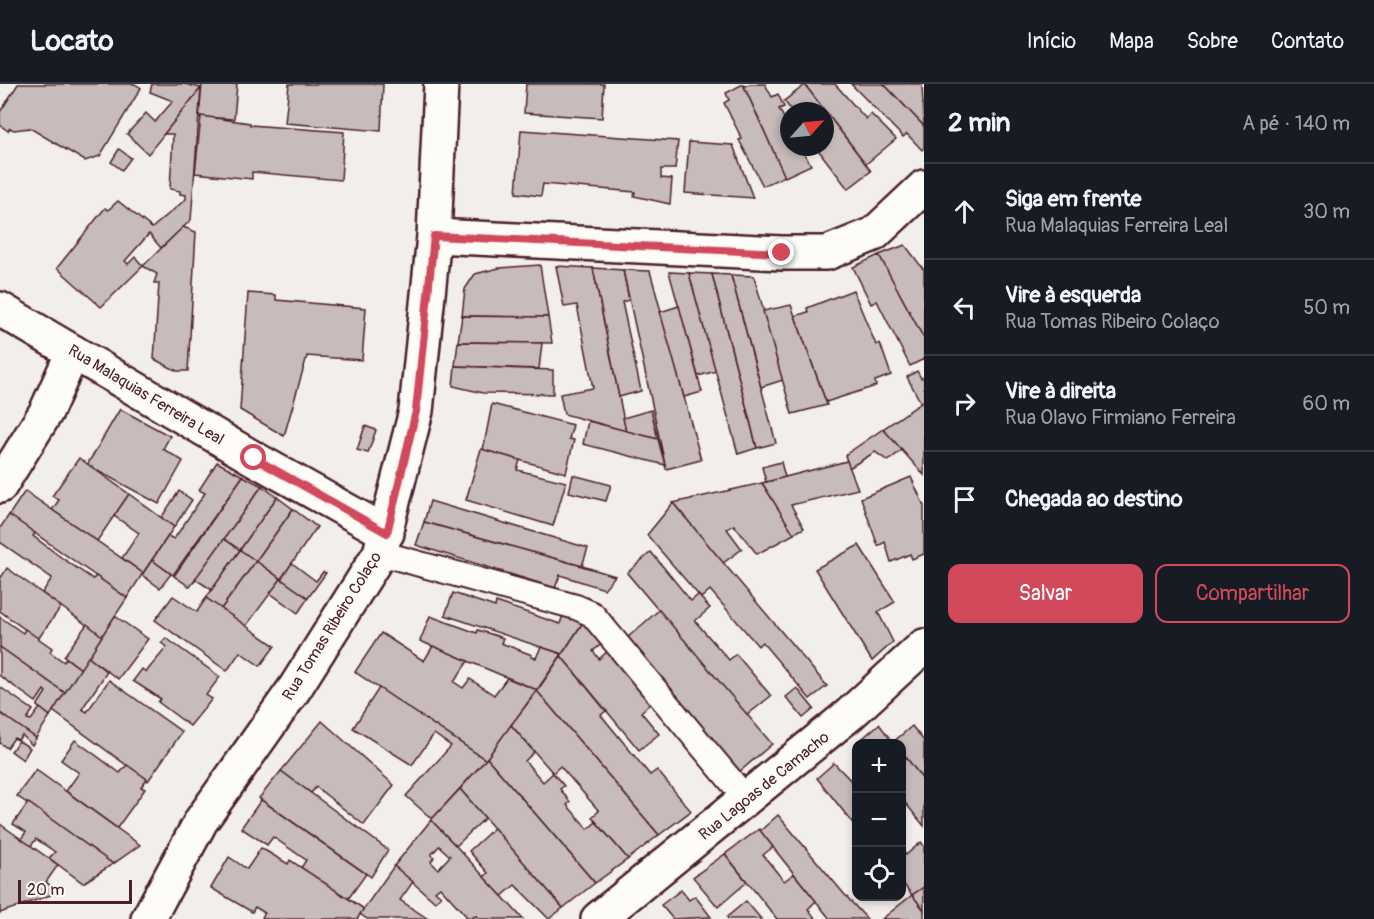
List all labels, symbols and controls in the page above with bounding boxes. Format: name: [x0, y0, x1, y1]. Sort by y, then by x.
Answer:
text: Locato: [30, 24, 114, 59]
text: Início: [1027, 28, 1076, 55]
text: Mapa: [1109, 28, 1154, 55]
text: Sobre: [1187, 28, 1238, 55]
text: Contato: [1271, 28, 1344, 55]
north arrow: [780, 102, 834, 156]
text: 2 min: [948, 107, 1010, 139]
text: A pé · 140 m: [1242, 111, 1350, 136]
text: Siga em frente: [1005, 185, 1141, 213]
icon: ahead: [948, 195, 981, 228]
text: 30 m: [1303, 199, 1350, 224]
text: Rua Malaquias Ferreira Leal: [1005, 213, 1228, 238]
route end: [768, 239, 794, 265]
text: Vire à esquerda: [1005, 281, 1141, 309]
icon: left: [948, 291, 981, 324]
text: 50 m: [1303, 295, 1350, 320]
text: Rua Tomas Ribeiro Colaço: [1005, 309, 1219, 334]
street label: Rua Malaquias Ferreira Leal: [64, 340, 228, 450]
text: Vire à direita: [1005, 377, 1116, 405]
icon: right: [948, 387, 981, 420]
text: 60 m: [1303, 391, 1350, 416]
text: Rua Olavo Firmiano Ferreira: [1005, 405, 1236, 430]
route start: [240, 444, 266, 470]
icon: arrive: [948, 483, 981, 516]
text: Chegada ao destino: [1005, 485, 1183, 513]
street label: Rua Tomas Ribeiro Colaço: [278, 548, 386, 704]
button: Salvar: [948, 564, 1143, 623]
button: Compartilhar: [1155, 564, 1350, 623]
street label: Rua Lagoas de Camacho: [695, 727, 834, 845]
map controls: [852, 739, 906, 901]
button: +: [852, 739, 906, 793]
button: −: [852, 793, 906, 847]
button: locate: [852, 847, 906, 901]
scale bar: [18, 877, 132, 904]
text: 20 m: [27, 880, 65, 900]

